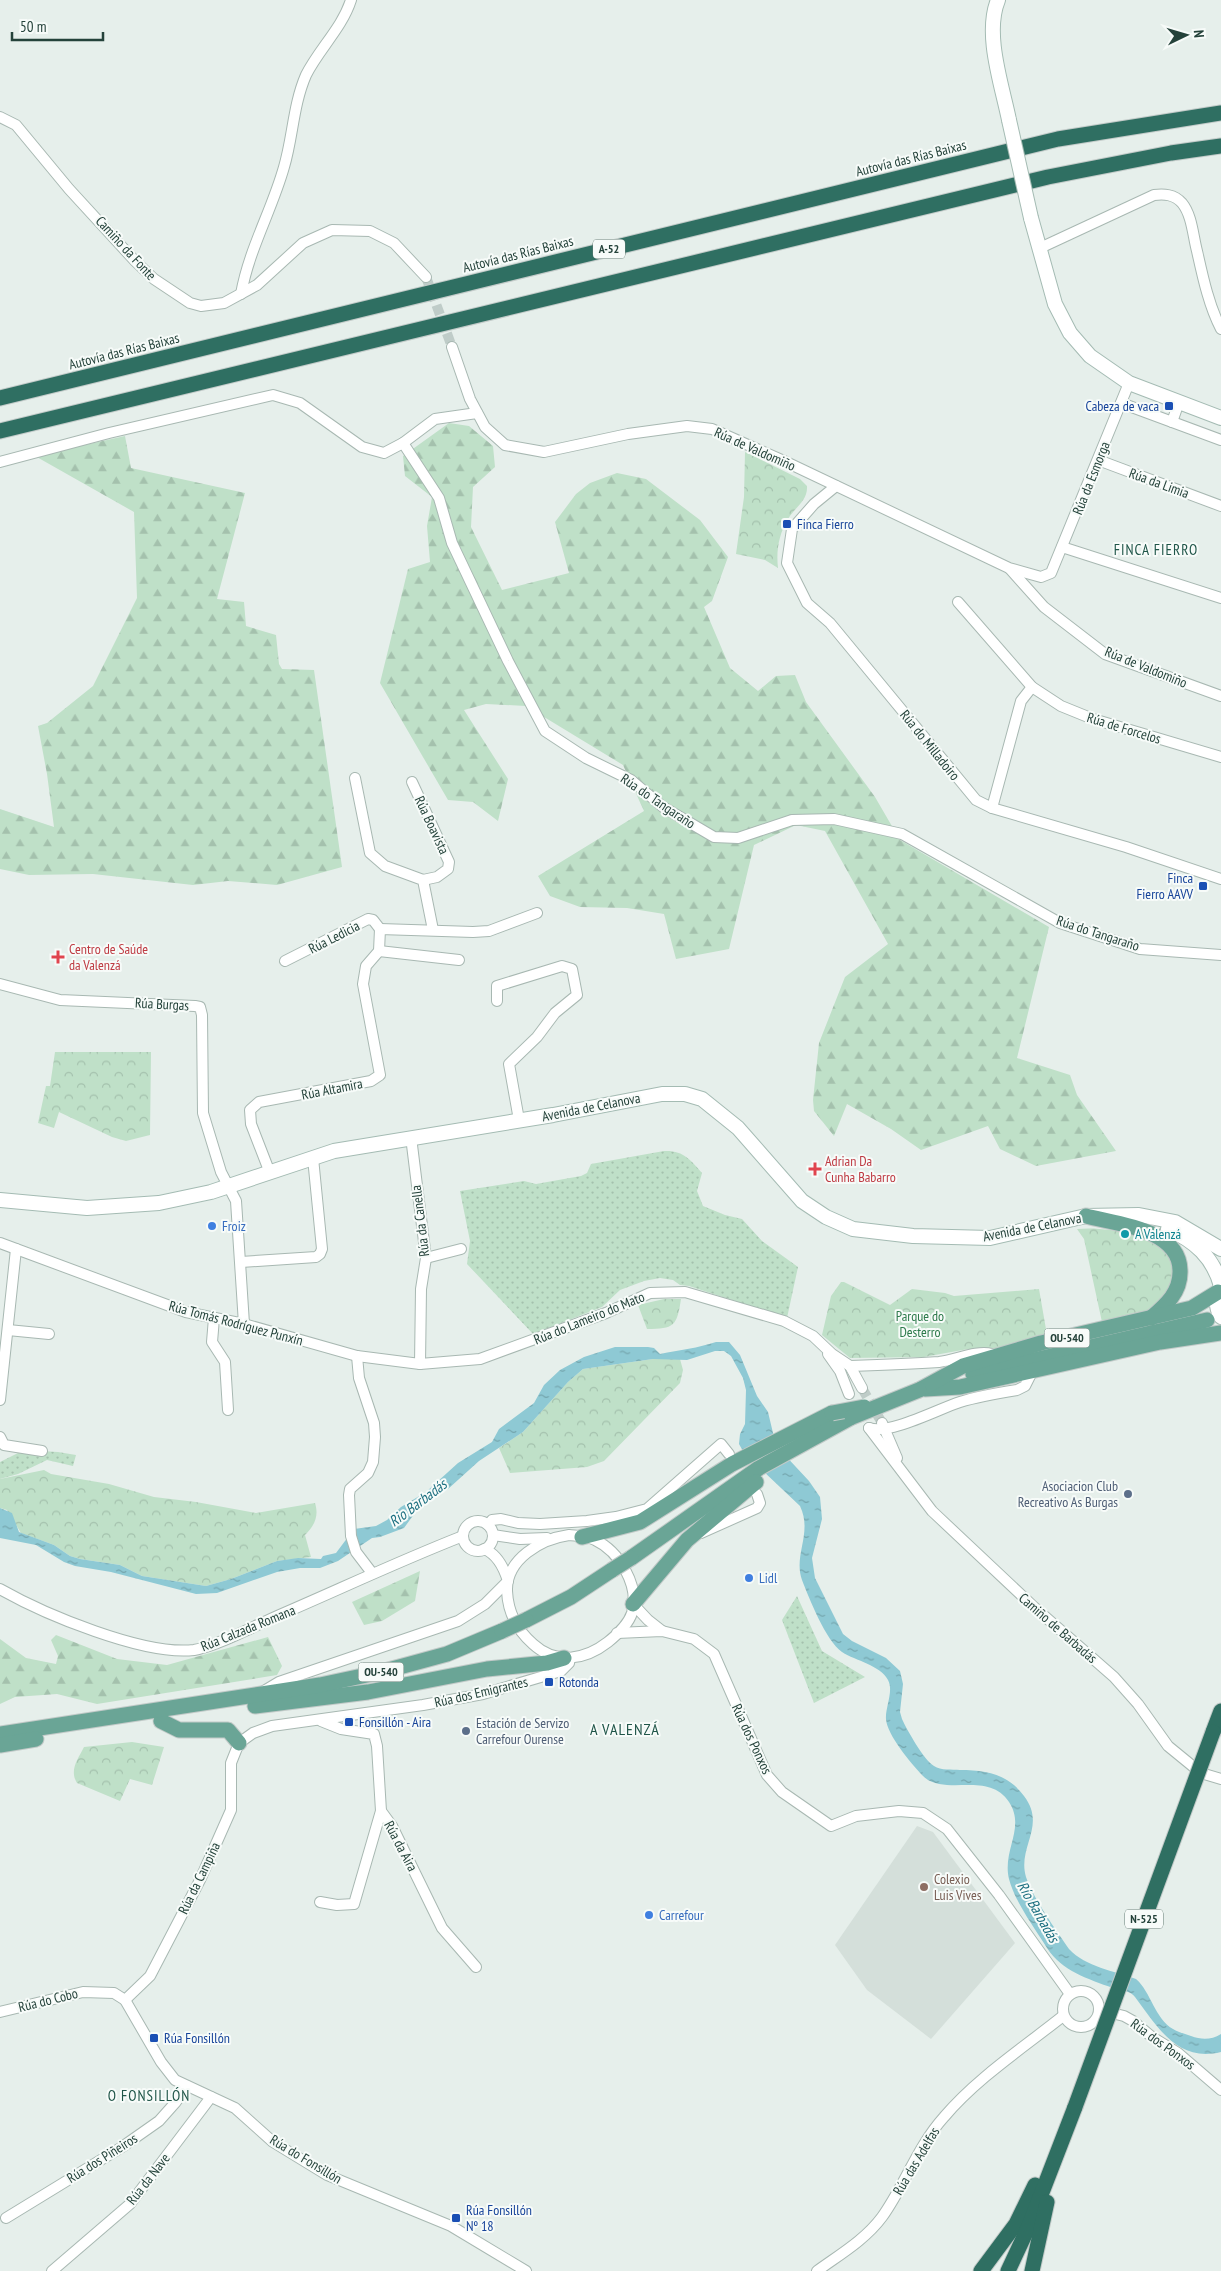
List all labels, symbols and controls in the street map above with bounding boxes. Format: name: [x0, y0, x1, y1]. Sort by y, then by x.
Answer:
scale bar: [12, 10, 104, 42]
north arrow: [1161, 10, 1211, 60]
text: 50 m: [20, 17, 46, 36]
text: N: [1190, 29, 1208, 38]
street label: Autovía das Rías Baixas: [854, 136, 968, 180]
street label: Camiño da Fonte: [92, 212, 160, 284]
street label: Autovía das Rías Baixas: [461, 232, 575, 276]
road number: A-52: [593, 240, 625, 258]
street label: Autovía das Rías Baixas: [67, 329, 181, 373]
place label: Cabeza de vaca: [1085, 397, 1159, 415]
marker: Cabeza de vaca: [1163, 400, 1175, 412]
street label: Rúa de Valdomiño: [712, 423, 798, 475]
street label: Rúa da Esmorga: [1068, 439, 1114, 517]
street label: Rúa da Limia: [1127, 464, 1191, 502]
place label: Finca Fierro: [797, 515, 854, 533]
marker: Finca Fierro: [781, 518, 793, 530]
district label: FINCA FIERRO: [1114, 540, 1198, 559]
street label: Rúa de Valdomiño: [1102, 642, 1190, 692]
street label: Rúa do Milladoiro: [896, 706, 964, 784]
street label: Rúa de Forcelos: [1085, 708, 1163, 748]
street label: Rúa do Tangaraño: [617, 769, 699, 833]
street label: Rúa Boavista: [411, 793, 453, 857]
place label: Finca Fierro AAVV: [1137, 869, 1194, 903]
marker: Finca Fierro AAVV: [1197, 880, 1209, 892]
street label: Rúa do Tangaraño: [1054, 911, 1142, 955]
street label: Rúa Ledicia: [305, 916, 363, 958]
place label: Centro de Saúde da Valenzá: [69, 940, 148, 974]
marker: Centro de Saúde da Valenzá: [51, 950, 65, 964]
street label: Rúa Burgas: [134, 994, 190, 1014]
street label: Rúa Altamira: [300, 1074, 364, 1104]
street label: Avenida de Celanova: [540, 1089, 642, 1125]
place label: Adrian Da Cunha Babarro: [825, 1152, 896, 1186]
marker: Adrian Da Cunha Babarro: [809, 1163, 821, 1175]
street label: Rúa da Canella: [407, 1184, 433, 1258]
street label: Avenida de Celanova: [981, 1209, 1083, 1245]
place label: Froiz: [222, 1217, 246, 1235]
marker: Froiz: [206, 1220, 218, 1232]
place label: A Valenzá: [1135, 1225, 1181, 1243]
marker: A Valenzá: [1119, 1228, 1131, 1240]
street label: Rúa do Lameiro do Mato: [531, 1288, 647, 1348]
street label: Rúa Tomás Rodríguez Punxín: [167, 1296, 305, 1350]
park label: Parque do Desterro: [896, 1307, 944, 1341]
road number: OU-540: [1044, 1329, 1090, 1348]
water label: Rio Barbadás: [385, 1474, 452, 1530]
place label: Asociacion Club Recreativo As Burgas: [1018, 1477, 1118, 1511]
marker: Asociacion Club Recreativo As Burgas: [1122, 1488, 1134, 1500]
place label: Lidl: [759, 1569, 778, 1587]
marker: Lidl: [743, 1572, 755, 1584]
street label: Camiño de Barbadás: [1015, 1589, 1101, 1667]
street label: Rúa Calzada Romana: [198, 1601, 298, 1655]
road number: OU-540: [358, 1662, 404, 1681]
street label: Rúa dos Emigrantes: [433, 1672, 530, 1711]
place label: Rotonda: [559, 1673, 599, 1691]
marker: Rotonda: [543, 1676, 555, 1688]
street label: Rúa dos Ponxos: [728, 1701, 776, 1777]
place label: Fonsillón - Aira: [359, 1713, 431, 1731]
place label: Estación de Servizo Carrefour Ourense: [476, 1714, 569, 1748]
marker: Fonsillón - Aira: [343, 1716, 355, 1728]
district label: A VALENZÁ: [590, 1719, 660, 1739]
marker: Estación de Servizo Carrefour Ourense: [460, 1725, 472, 1737]
street label: Rúa da Aira: [380, 1818, 422, 1874]
street label: Rúa da Campiña: [174, 1839, 224, 1917]
place label: Colexio Luis Vives: [934, 1870, 982, 1904]
water label: Río Barbadás: [1013, 1878, 1064, 1947]
marker: Colexio Luis Vives: [918, 1881, 930, 1893]
place label: Carrefour: [659, 1906, 704, 1924]
marker: Carrefour: [643, 1909, 655, 1921]
road number: N-525: [1125, 1910, 1163, 1928]
street label: Rúa do Cobo: [16, 1984, 80, 2016]
street label: Rúa dos Ponxos: [1127, 2015, 1199, 2074]
place label: Rúa Fonsillón: [164, 2029, 230, 2047]
marker: Rúa Fonsillón: [148, 2032, 160, 2044]
district label: O FONSILLÓN: [108, 2086, 190, 2105]
street label: Rúa das Adelfas: [889, 2124, 943, 2198]
street label: Rúa dos Piñeiros: [63, 2129, 141, 2187]
street label: Rúa do Fonsillón: [267, 2130, 345, 2188]
street label: Rúa da Nave: [122, 2150, 174, 2208]
place label: Rúa Fonsillón Nº 18: [466, 2201, 532, 2235]
marker: Rúa Fonsillón Nº 18: [450, 2212, 462, 2224]

